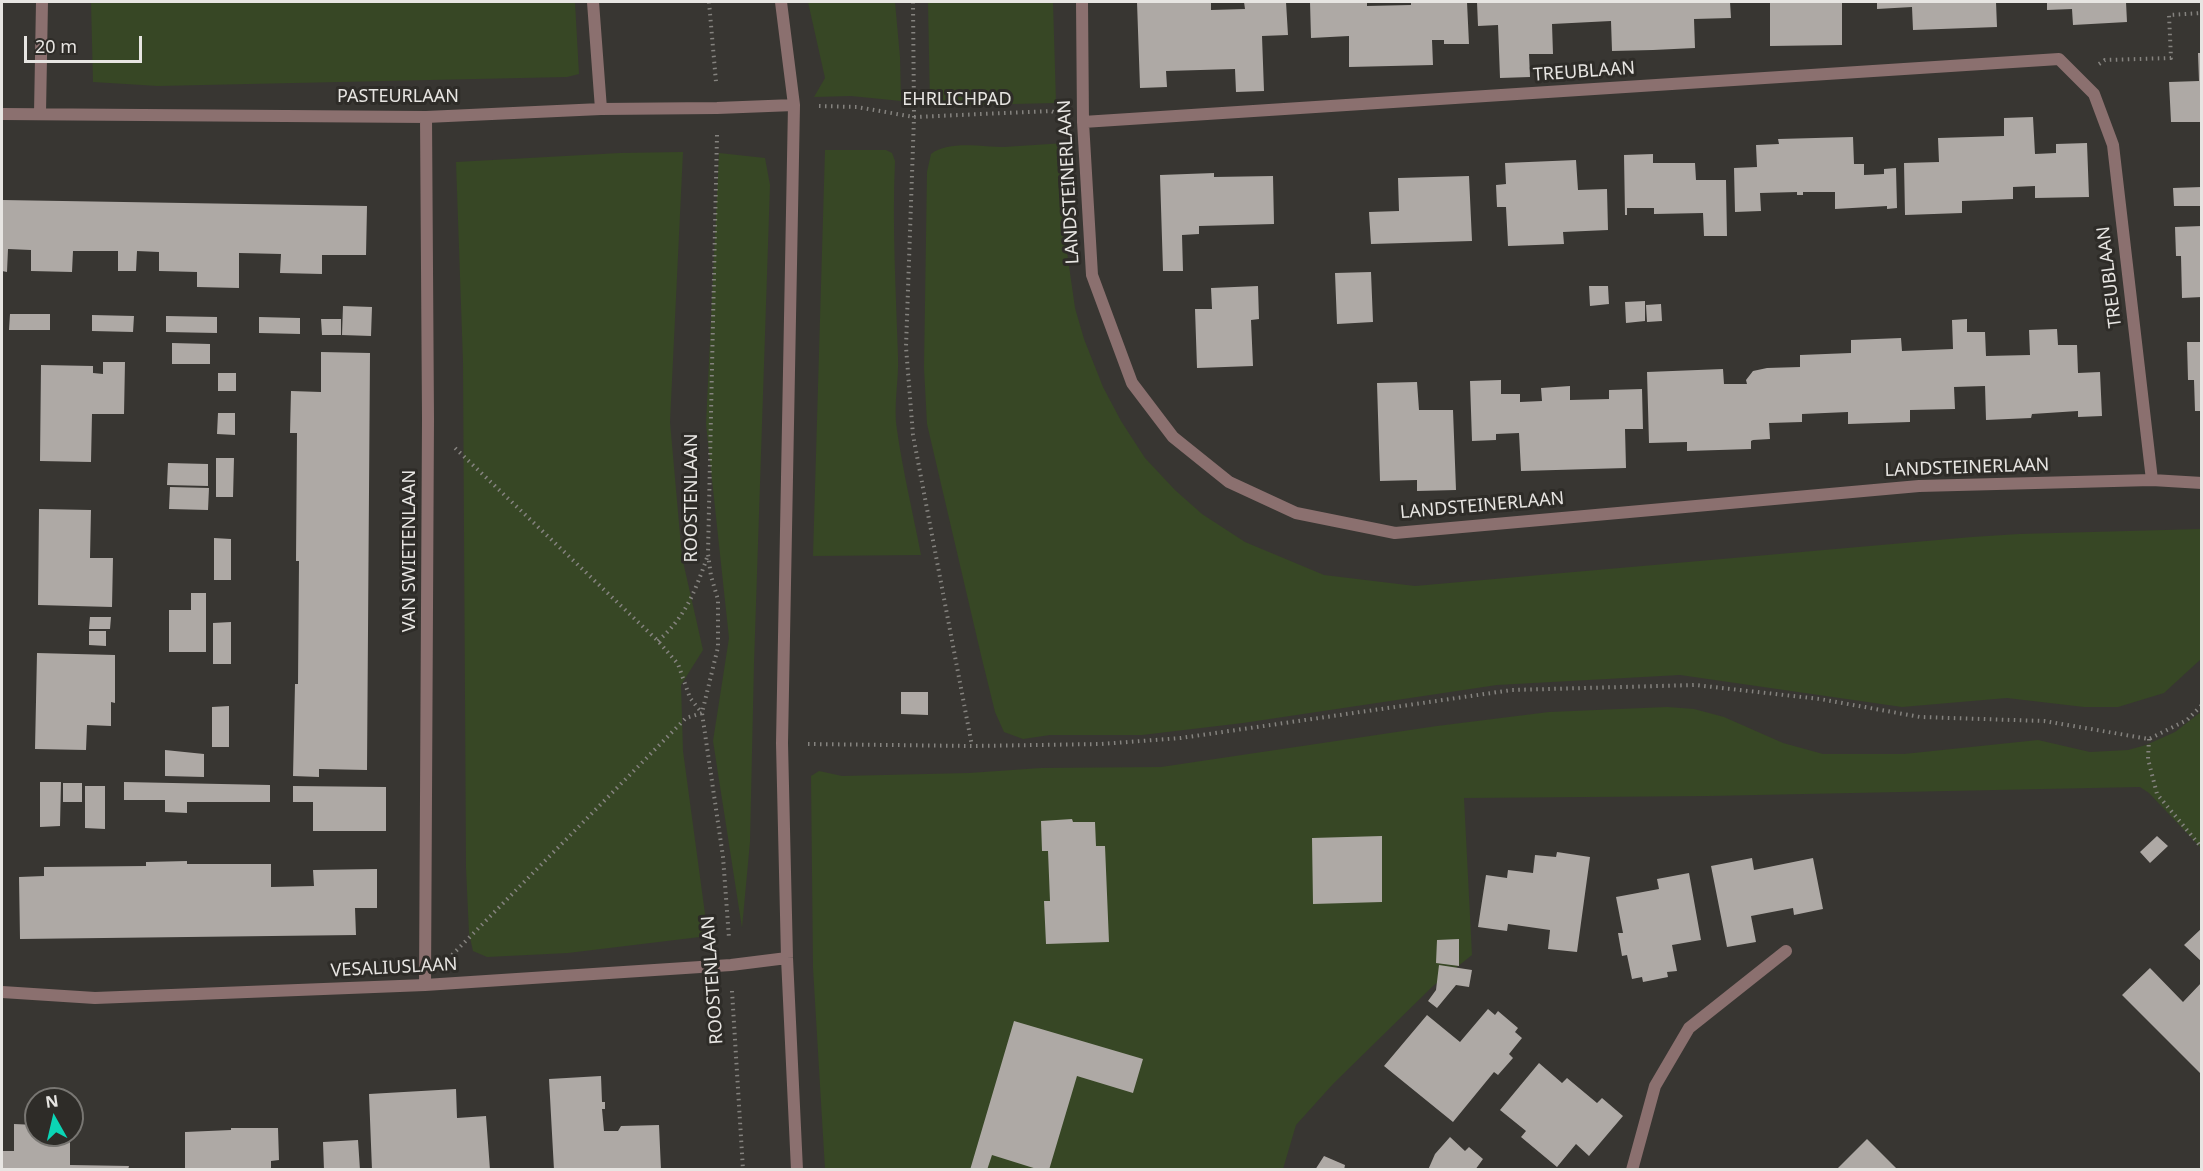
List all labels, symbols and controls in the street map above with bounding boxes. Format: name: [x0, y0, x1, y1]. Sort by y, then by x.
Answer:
scale bar: [27, 24, 146, 62]
text: 20 m: [35, 34, 77, 58]
street label: TREUBLAAN: [1532, 58, 1636, 86]
street label: PASTEURLAAN: [337, 86, 459, 108]
street label: EHRLICHPAD: [902, 89, 1012, 111]
street label: LANDSTEINERLAAN: [1054, 99, 1084, 265]
street label: TREUBLAAN: [2093, 225, 2127, 329]
street label: ROOSTENLAAN: [681, 433, 703, 563]
street label: LANDSTEINERLAAN: [1884, 454, 2050, 482]
street label: VAN SWIETENLAAN: [399, 470, 421, 632]
street label: LANDSTEINERLAAN: [1399, 488, 1565, 524]
street label: ROOSTENLAAN: [698, 915, 728, 1045]
street label: VESALIUSLAAN: [330, 954, 458, 982]
north arrow: [24, 1087, 84, 1147]
text: N: [44, 1089, 60, 1113]

